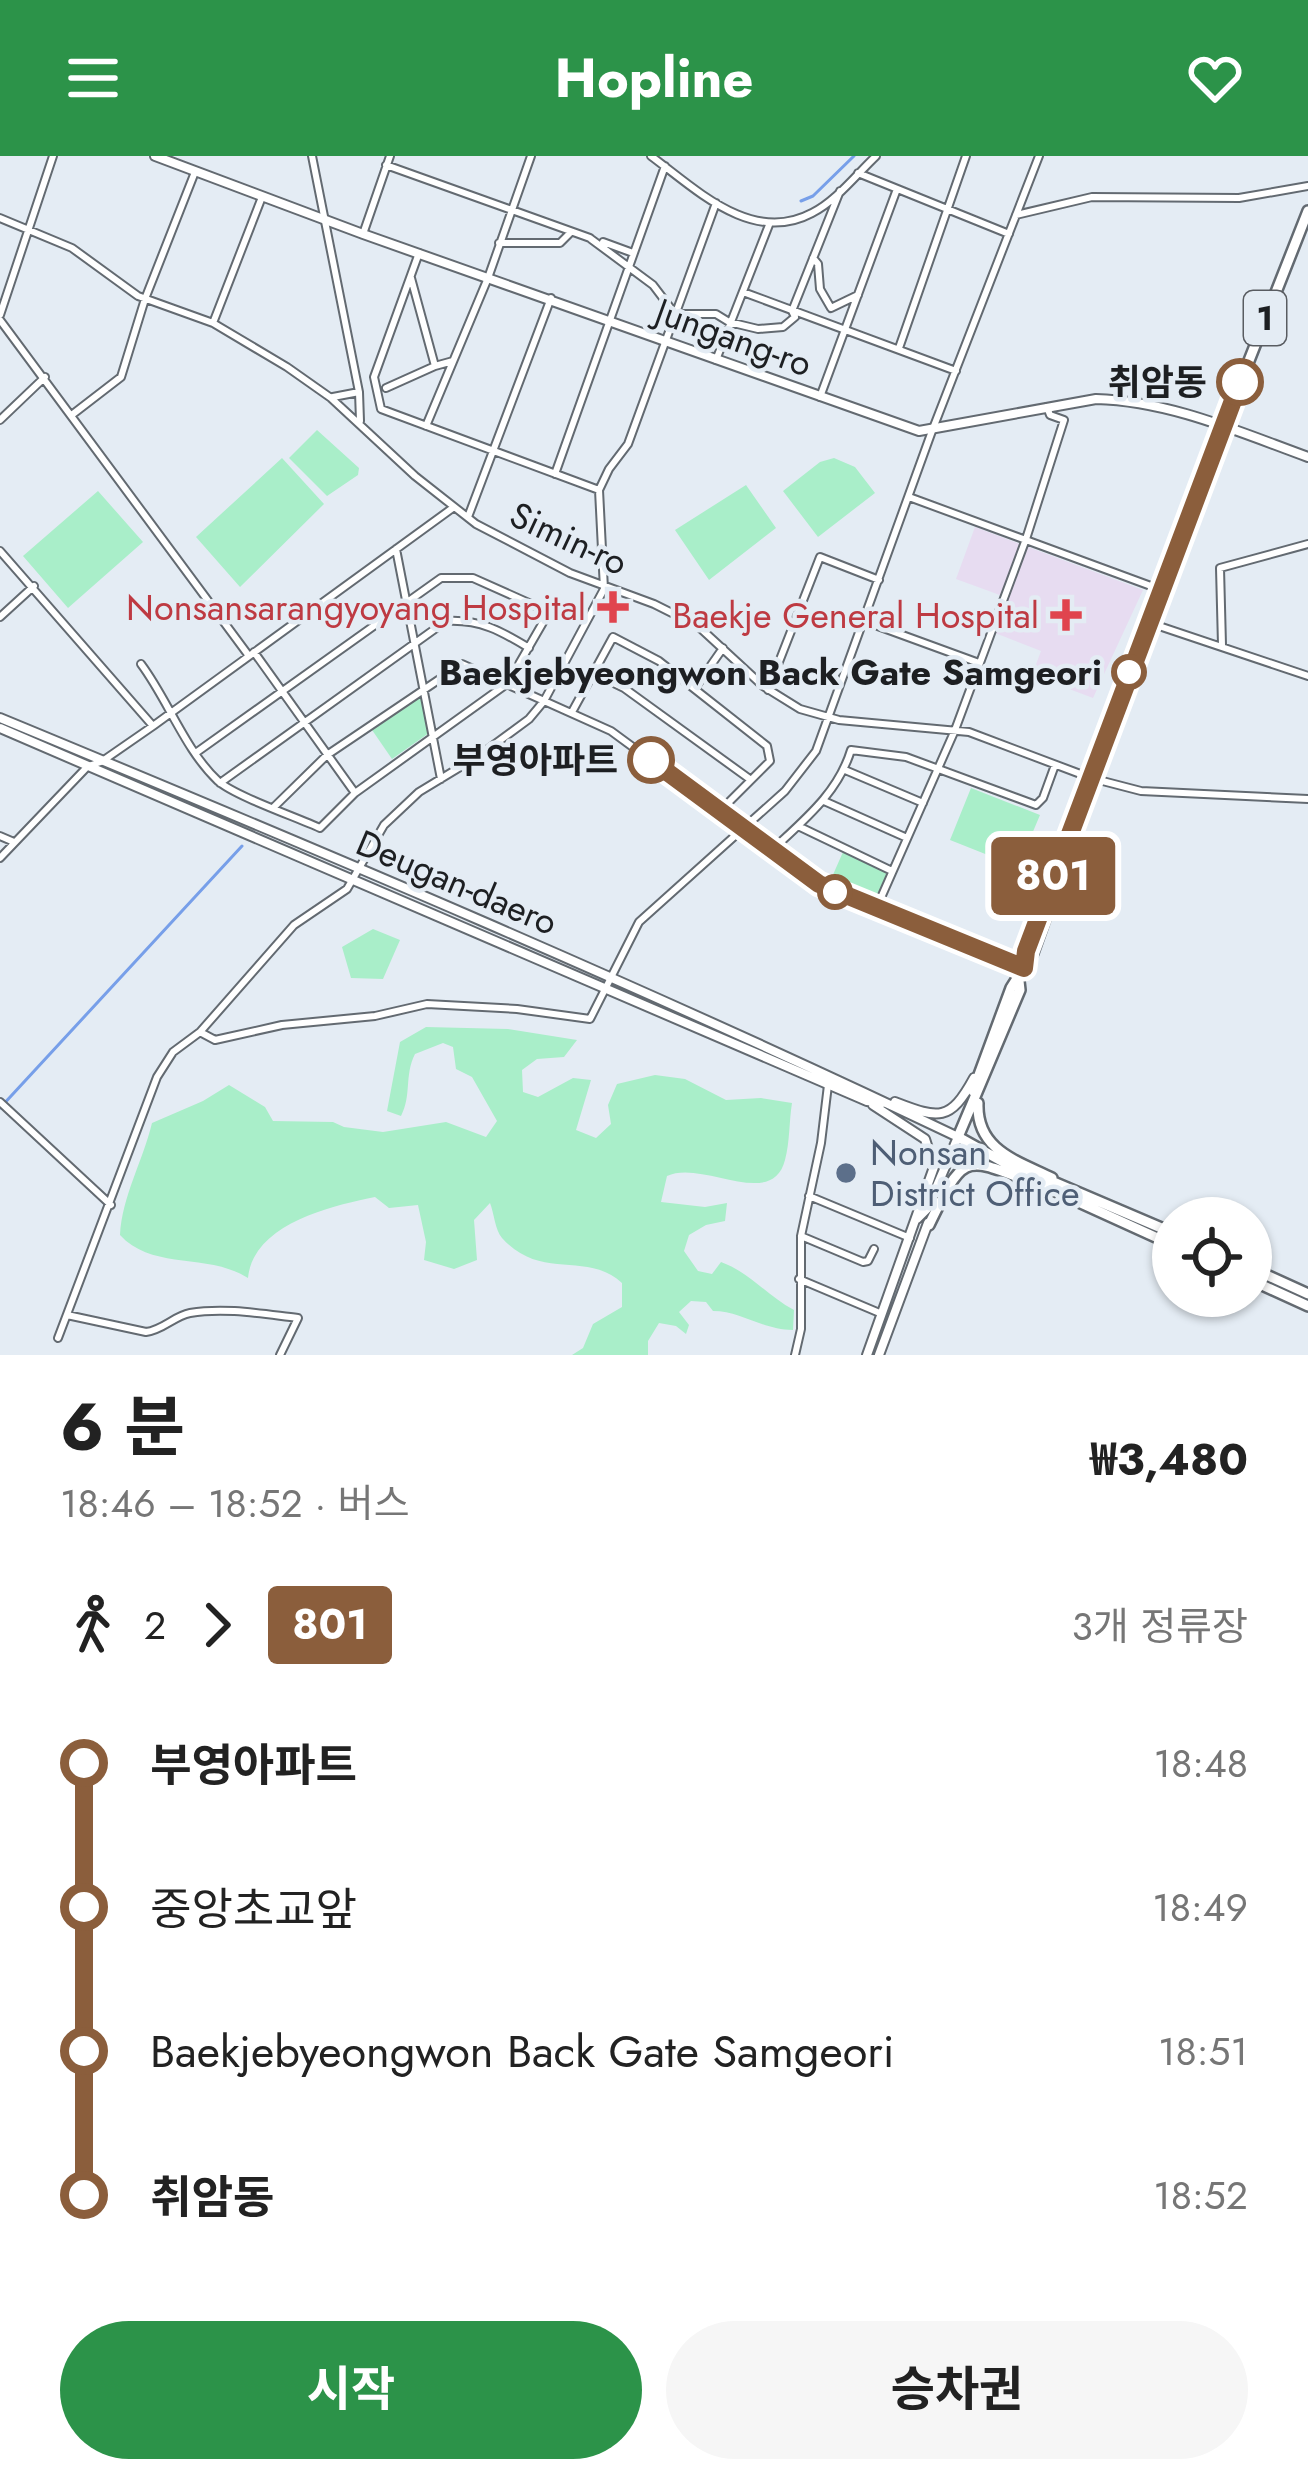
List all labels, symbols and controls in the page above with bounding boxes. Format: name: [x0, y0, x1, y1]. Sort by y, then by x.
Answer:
text: Hopline: [554, 39, 754, 117]
icon: menu: [60, 45, 126, 111]
icon: heart: [1182, 45, 1248, 111]
street label: Jungang-ro: [645, 283, 819, 389]
road number: 1: [1244, 291, 1286, 345]
place label: 취암동: [1108, 356, 1207, 408]
marker: 취암동: [1218, 360, 1262, 404]
street label: Simin-ro: [502, 488, 636, 588]
place label: Nonsansarangyoyang Hospital: [126, 581, 586, 633]
place label: Baekje General Hospital: [672, 589, 1039, 641]
marker: Nonsansarangyoyang Hospital: [597, 591, 629, 623]
marker: Baekje General Hospital: [1050, 599, 1082, 631]
place label: Baekjebyeongwon Back Gate Samgeori: [439, 646, 1102, 698]
marker: Baekjebyeongwon Back Gate Samgeori: [1113, 656, 1145, 688]
place label: 부영아파트: [452, 734, 618, 786]
marker: 부영아파트: [629, 738, 673, 782]
street label: Deugan-daero: [348, 816, 566, 948]
line badge: 801: [984, 837, 1122, 915]
text: 801: [1015, 845, 1091, 906]
unlabelled marker: [819, 876, 851, 908]
place label: Nonsan District Office: [870, 1126, 1079, 1219]
marker: Nonsan District Office: [833, 1160, 859, 1186]
map controls: [1152, 1197, 1272, 1317]
button: locate: [1152, 1197, 1272, 1317]
text: 6 분: [60, 1379, 185, 1475]
text: ₩3,480: [1090, 1427, 1248, 1492]
text: 18:46 – 18:52 · 버스: [60, 1475, 410, 1532]
icon: walk: [60, 1592, 126, 1658]
icon: forward: [184, 1592, 250, 1658]
text: 801: [292, 1594, 368, 1655]
text: 2: [144, 1597, 166, 1654]
text: 3개 정류장: [1071, 1598, 1248, 1655]
text: 부영아파트: [150, 1733, 357, 1798]
text: 18:48: [1153, 1735, 1248, 1792]
text: 중앙초교앞: [150, 1877, 357, 1942]
text: 18:49: [1152, 1879, 1248, 1936]
text: Baekjebyeongwon Back Gate Samgeori: [150, 2019, 894, 2084]
text: 18:51: [1158, 2023, 1248, 2080]
text: 취암동: [150, 2165, 274, 2230]
text: 18:52: [1153, 2167, 1248, 2224]
button: 시작: [60, 2321, 642, 2459]
button: 승차권: [666, 2321, 1248, 2459]

